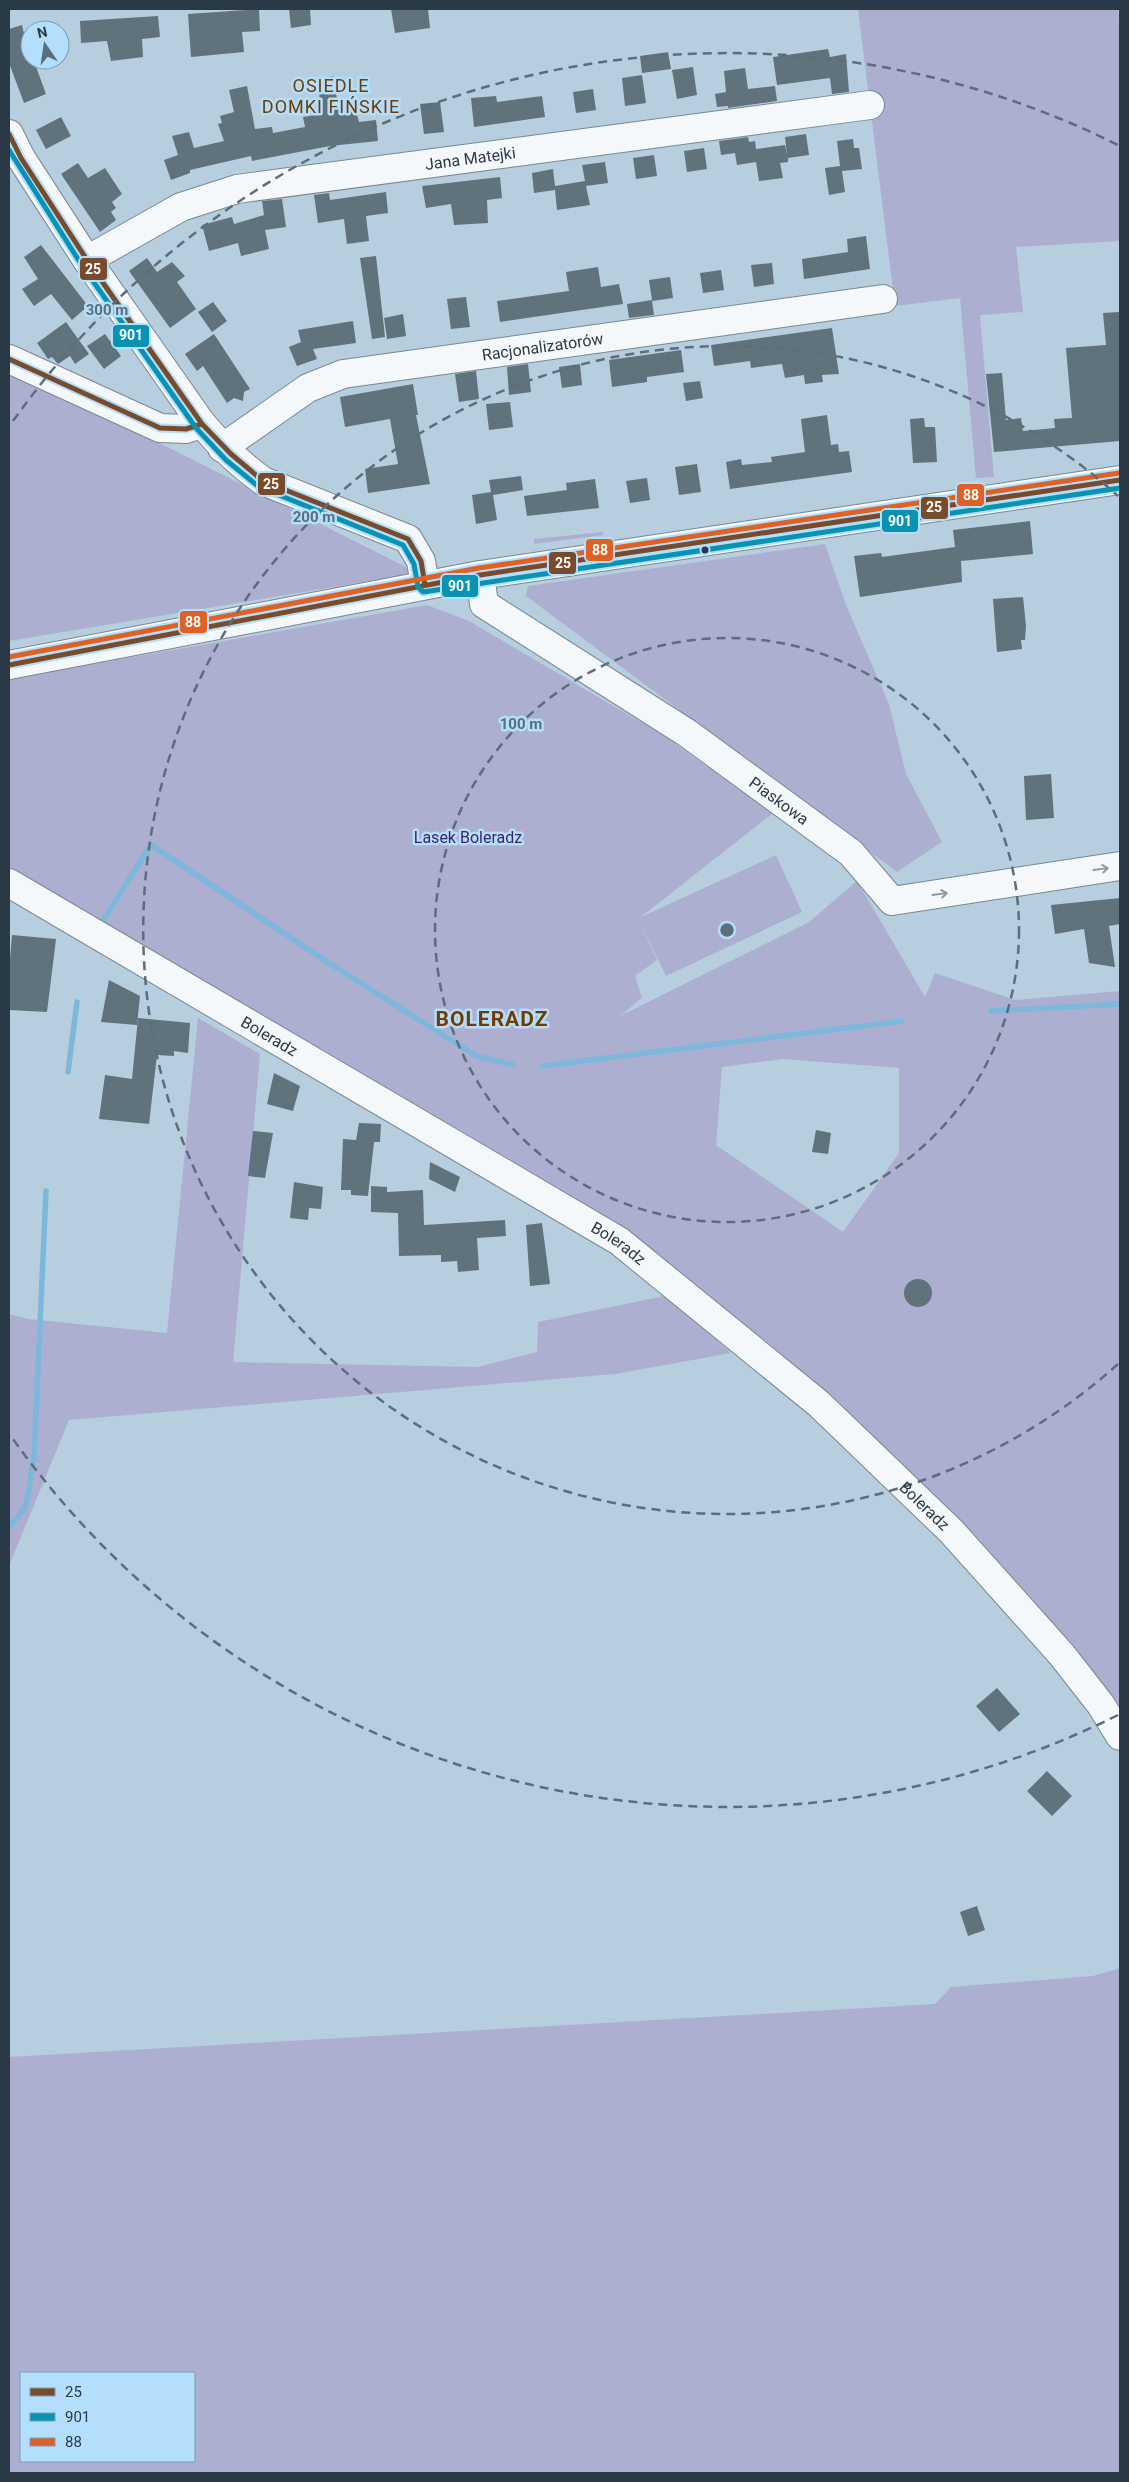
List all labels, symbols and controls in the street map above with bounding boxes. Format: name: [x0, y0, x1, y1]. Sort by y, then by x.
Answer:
north arrow: [20, 20, 70, 70]
text: N: [35, 23, 49, 41]
district label: OSIEDLE DOMKI FIŃSKIE: [262, 75, 400, 117]
street label: Jana Matejki: [424, 143, 517, 174]
line badge: 25: [79, 257, 108, 281]
text: 25: [85, 261, 101, 277]
text: 300 m: [86, 301, 128, 319]
line badge: 901: [112, 324, 150, 348]
text: 901: [119, 327, 143, 343]
street label: Racjonalizatorów: [481, 329, 605, 365]
line badge: 25: [257, 472, 286, 496]
text: 25: [263, 476, 279, 492]
line badge: 88: [956, 483, 985, 507]
text: 88: [963, 487, 979, 503]
line badge: 25: [920, 496, 949, 520]
text: 25: [926, 499, 942, 515]
text: 200 m: [293, 508, 335, 526]
line badge: 901: [881, 509, 919, 533]
text: 901: [888, 513, 912, 529]
line badge: 88: [585, 538, 614, 562]
text: 88: [592, 542, 608, 558]
unlabelled marker: [700, 545, 710, 555]
line badge: 25: [548, 551, 577, 575]
text: 25: [555, 555, 571, 571]
line badge: 901: [441, 574, 479, 598]
text: 901: [448, 578, 472, 594]
line badge: 88: [179, 610, 208, 634]
text: 88: [185, 614, 201, 630]
text: 100 m: [500, 715, 542, 733]
street label: Piaskowa: [745, 773, 812, 829]
park label: Lasek Boleradz: [414, 828, 522, 847]
one-way arrow: [1092, 864, 1108, 874]
one-way arrow: [932, 889, 948, 899]
centre of rings: [718, 921, 736, 939]
district label: BOLERADZ: [436, 1007, 548, 1031]
street label: Boleradz: [238, 1012, 301, 1060]
street label: Boleradz: [588, 1218, 649, 1269]
street label: Boleradz: [895, 1478, 953, 1535]
legend: [20, 2372, 195, 2462]
text: 25: [65, 2383, 82, 2401]
text: 901: [65, 2408, 90, 2426]
text: 88: [65, 2433, 82, 2451]

